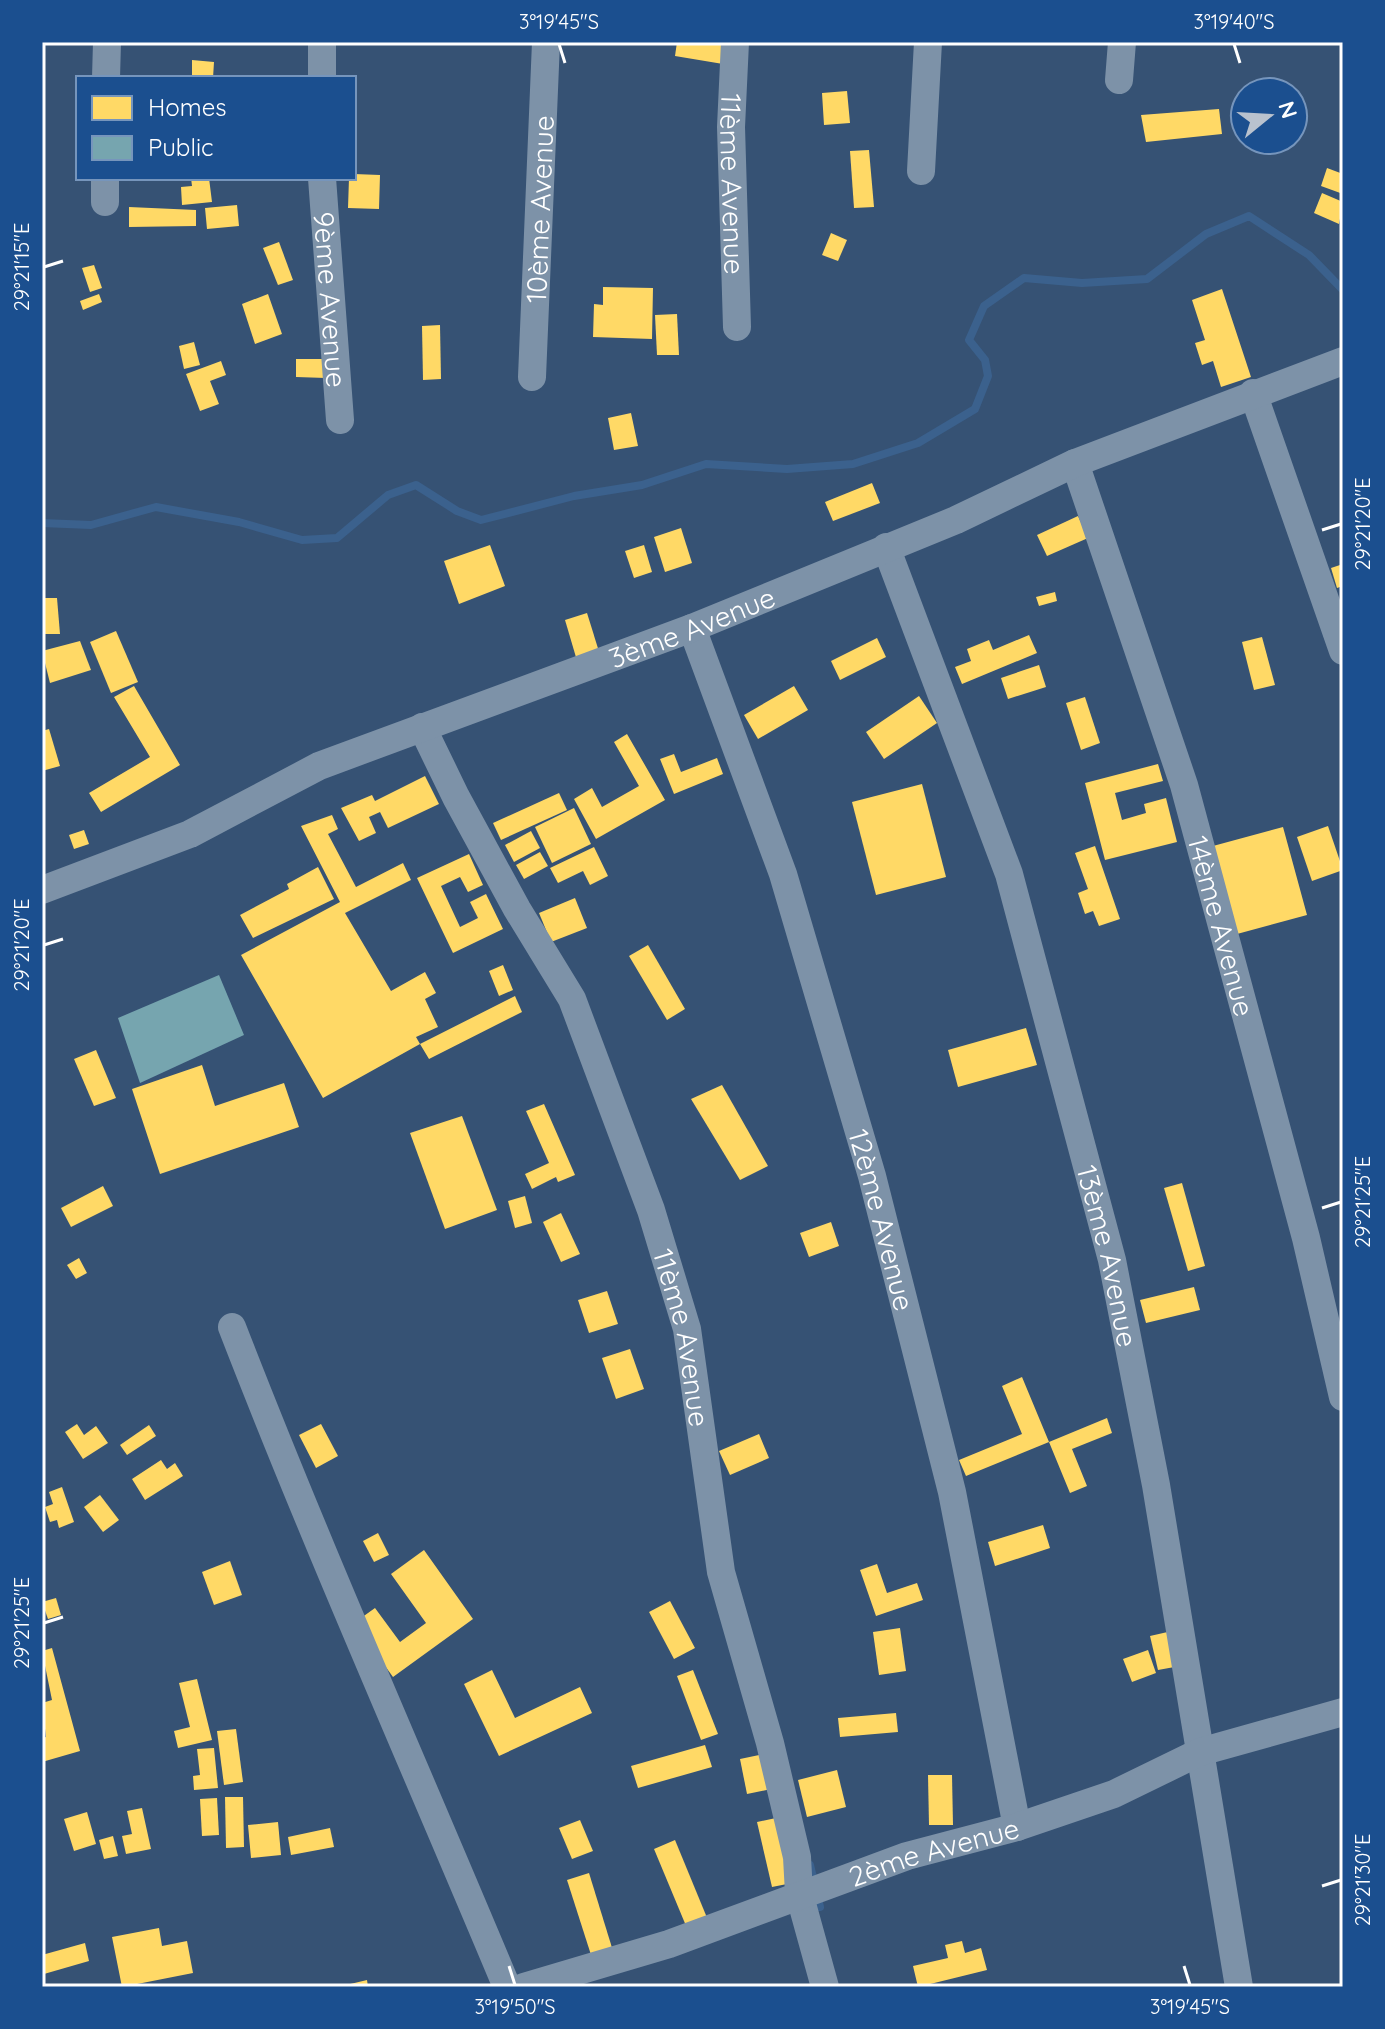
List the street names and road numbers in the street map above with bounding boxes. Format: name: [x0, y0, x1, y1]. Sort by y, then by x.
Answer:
street label: 11ème Avenue: [713, 92, 753, 275]
street label: 10ème Avenue: [518, 115, 560, 304]
street label: 9ème Avenue: [307, 210, 355, 389]
street label: 3ème Avenue: [604, 579, 780, 675]
street label: 14ème Avenue: [1181, 832, 1263, 1020]
street label: 12ème Avenue: [842, 1125, 923, 1314]
street label: 13ème Avenue: [1070, 1161, 1146, 1350]
street label: 11ème Avenue: [646, 1244, 718, 1429]
street label: 2ème Avenue: [844, 1810, 1023, 1894]

